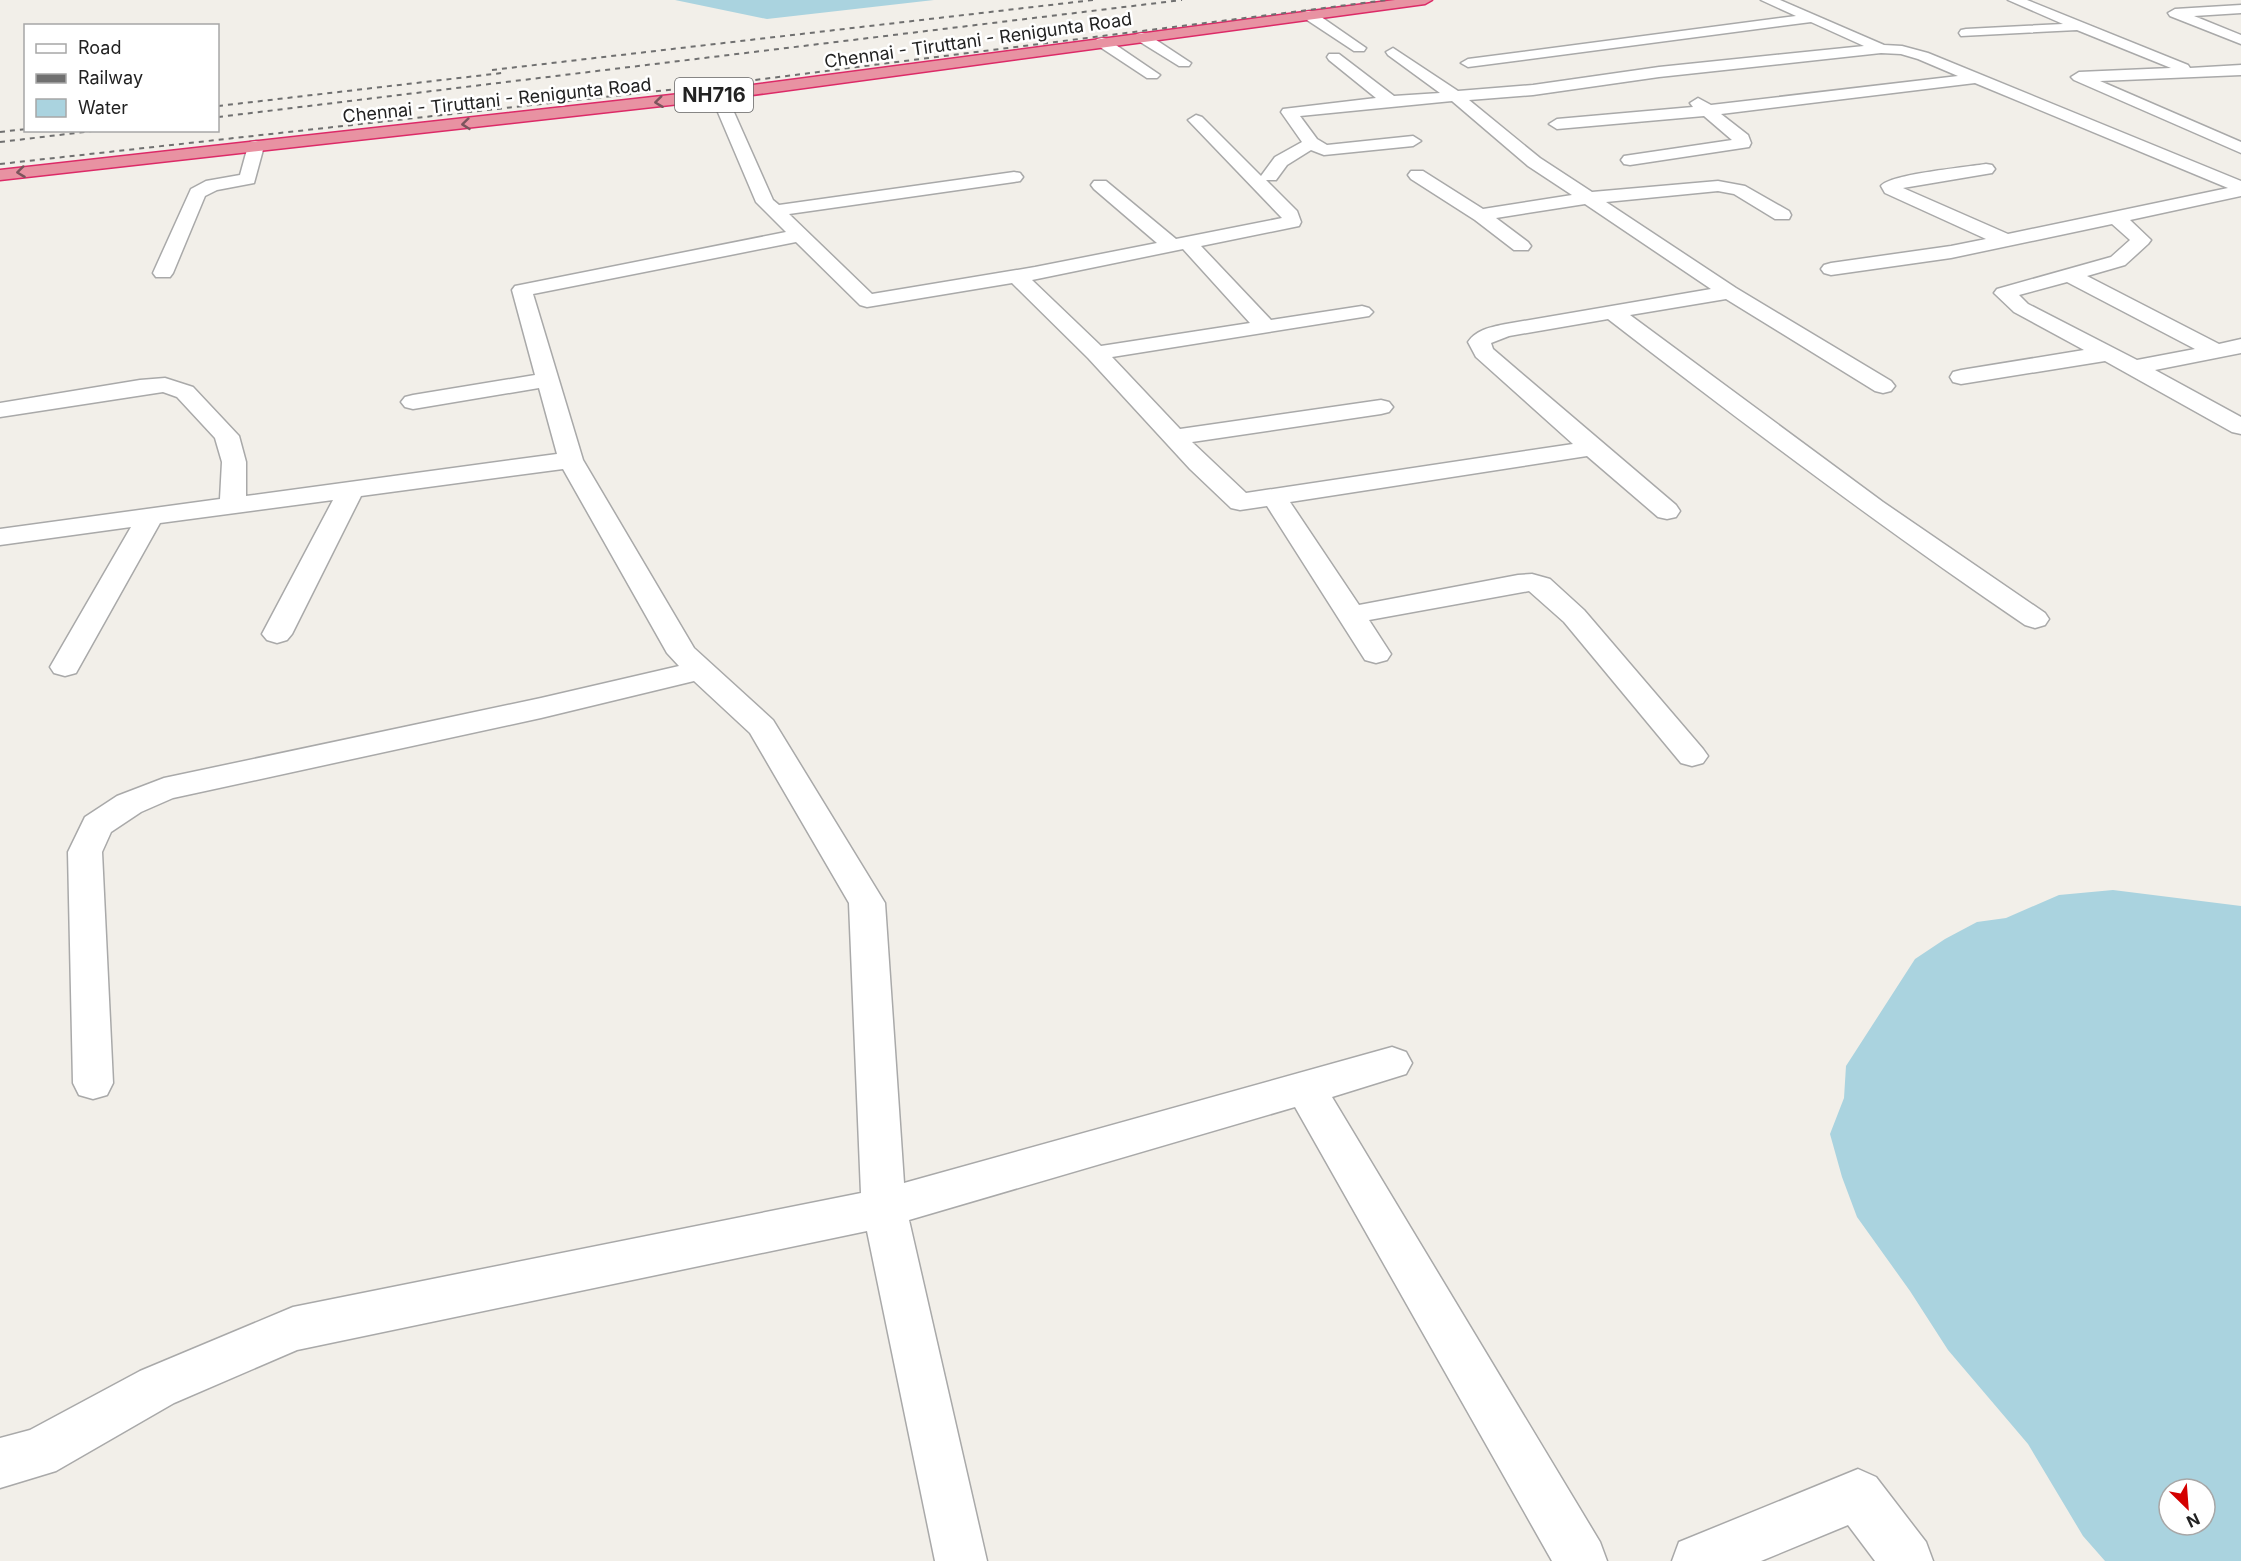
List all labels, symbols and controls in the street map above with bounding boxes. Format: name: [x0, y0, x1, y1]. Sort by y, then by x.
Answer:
street label: Chennai - Tiruttani - Renigunta Road: [823, 8, 1133, 72]
legend: [24, 24, 219, 132]
text: Road: [78, 37, 121, 58]
text: Railway: [78, 67, 143, 88]
street label: Chennai - Tiruttani - Renigunta Road: [342, 73, 652, 127]
road number: NH716: [675, 78, 753, 112]
one-way arrow: [655, 95, 664, 107]
text: Water: [78, 97, 128, 118]
one-way arrow: [461, 117, 470, 130]
one-way arrow: [17, 165, 26, 178]
north arrow: [2157, 1477, 2217, 1537]
text: N: [2184, 1509, 2203, 1532]

